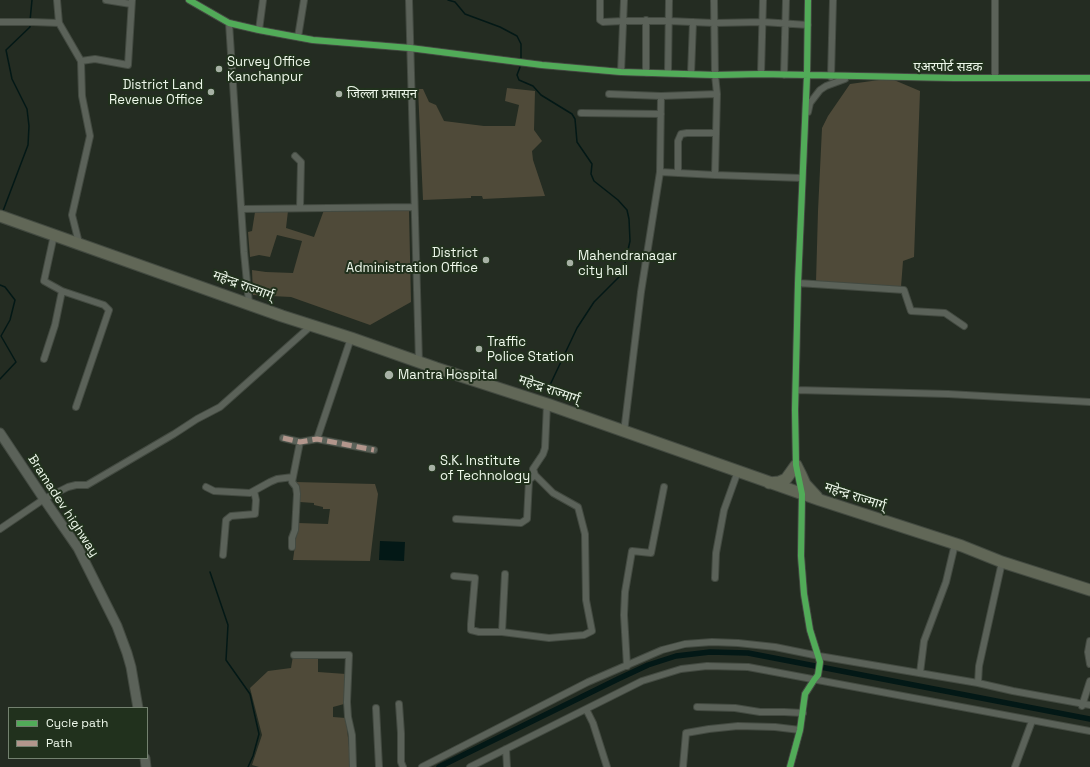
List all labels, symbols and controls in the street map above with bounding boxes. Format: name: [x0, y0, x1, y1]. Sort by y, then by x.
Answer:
place label: Survey Office Kanchanpur: [227, 54, 311, 85]
street label: एअरपोर्ट सडक: [914, 59, 982, 75]
marker: Survey Office Kanchanpur: [214, 64, 224, 74]
place label: District Land Revenue Office: [109, 77, 203, 108]
place label: जिल्ला प्रसासन: [347, 86, 417, 102]
marker: District Land Revenue Office: [206, 87, 216, 97]
marker: जिल्ला प्रसासन: [334, 89, 344, 99]
place label: District Administration Office: [346, 245, 478, 276]
place label: Mahendranagar city hall: [578, 248, 677, 279]
marker: District Administration Office: [481, 255, 491, 265]
marker: Mahendranagar city hall: [565, 258, 575, 268]
street label: महेन्द्र राज्मार्ग्: [210, 268, 276, 304]
place label: Traffic Police Station: [487, 334, 574, 365]
marker: Traffic Police Station: [474, 344, 484, 354]
place label: Mantra Hospital: [398, 367, 498, 383]
marker: Mantra Hospital: [383, 369, 395, 381]
street label: महेन्द्र राज्मार्ग्: [516, 372, 582, 408]
street label: Bramadev highway: [24, 452, 102, 560]
place label: S.K. Institute of Technology: [440, 453, 530, 484]
marker: S.K. Institute of Technology: [427, 463, 437, 473]
street label: महेन्द्र राज्मार्ग्: [822, 480, 888, 514]
legend: [8, 707, 148, 759]
text: Cycle path: [46, 715, 108, 731]
text: Path: [46, 735, 72, 751]

